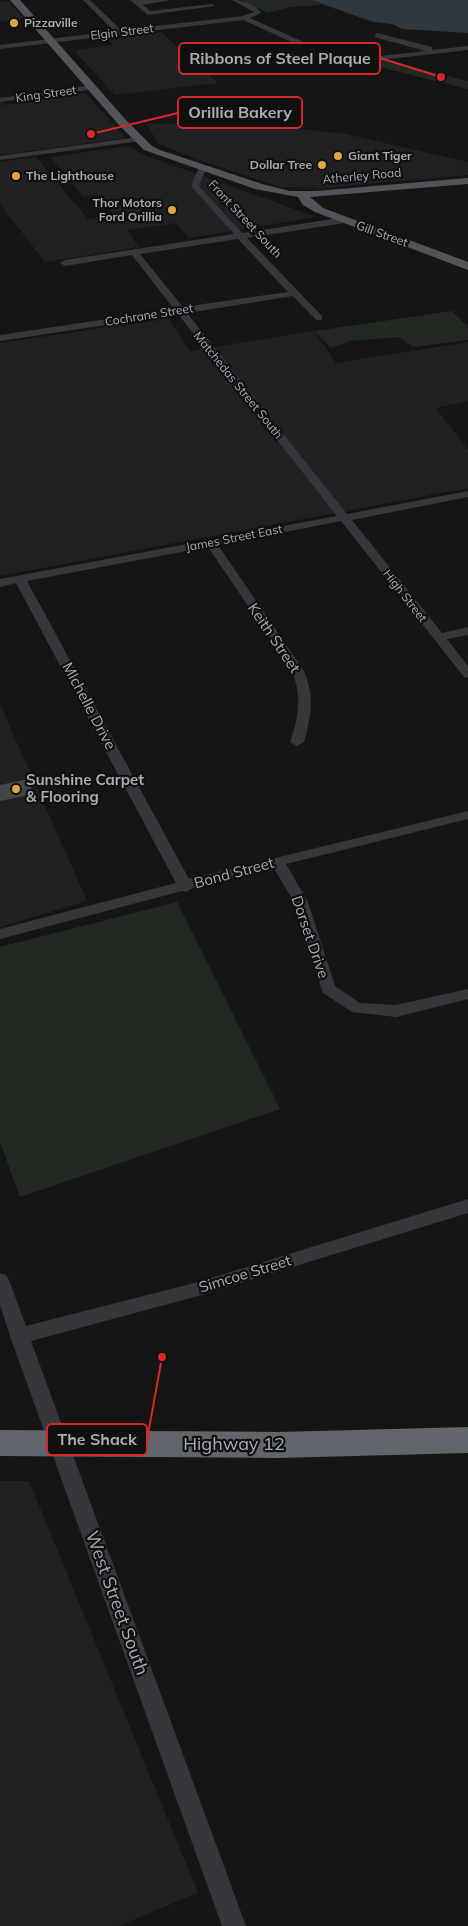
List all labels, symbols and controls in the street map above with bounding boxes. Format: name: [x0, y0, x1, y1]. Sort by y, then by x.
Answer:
place label: Pizzaville: [24, 15, 78, 30]
marker: Pizzaville: [8, 17, 20, 29]
street label: Elgin Street: [90, 20, 154, 43]
callout: Ribbons of Steel Plaque: [179, 43, 380, 74]
text: Ribbons of Steel Plaque: [189, 48, 371, 68]
street label: King Street: [15, 82, 77, 105]
callout: Orillia Bakery: [178, 97, 302, 128]
text: Orillia Bakery: [188, 102, 292, 122]
place label: Giant Tiger: [348, 148, 412, 163]
marker: Giant Tiger: [332, 150, 344, 162]
place label: Dollar Tree: [250, 157, 312, 172]
marker: Dollar Tree: [316, 159, 328, 171]
street label: Atherley Road: [322, 165, 402, 186]
place label: The Lighthouse: [26, 168, 114, 183]
marker: The Lighthouse: [10, 170, 22, 182]
street label: Front Street South: [205, 177, 285, 261]
place label: Thor Motors Ford Orillia: [92, 195, 162, 224]
marker: Thor Motors Ford Orillia: [166, 204, 178, 216]
street label: Gill Street: [354, 217, 410, 250]
street label: Cochrane Street: [104, 300, 194, 329]
street label: Matchedas Street South: [191, 328, 286, 441]
street label: James Street East: [184, 521, 283, 554]
street label: High Street: [380, 566, 431, 625]
street label: Keith Street: [244, 599, 305, 676]
street label: MIchelle Drive: [58, 659, 121, 753]
place label: Sunshine Carpet & Flooring: [26, 770, 144, 806]
marker: Sunshine Carpet & Flooring: [10, 783, 22, 795]
street label: Bond Street: [192, 853, 276, 892]
street label: Dorset Drive: [287, 893, 333, 981]
street label: Simcoe Street: [196, 1250, 293, 1297]
callout: The Shack: [47, 1424, 147, 1455]
text: The Shack: [57, 1429, 138, 1449]
street label: Highway 12: [183, 1432, 285, 1455]
street label: West Street South: [81, 1528, 154, 1678]

